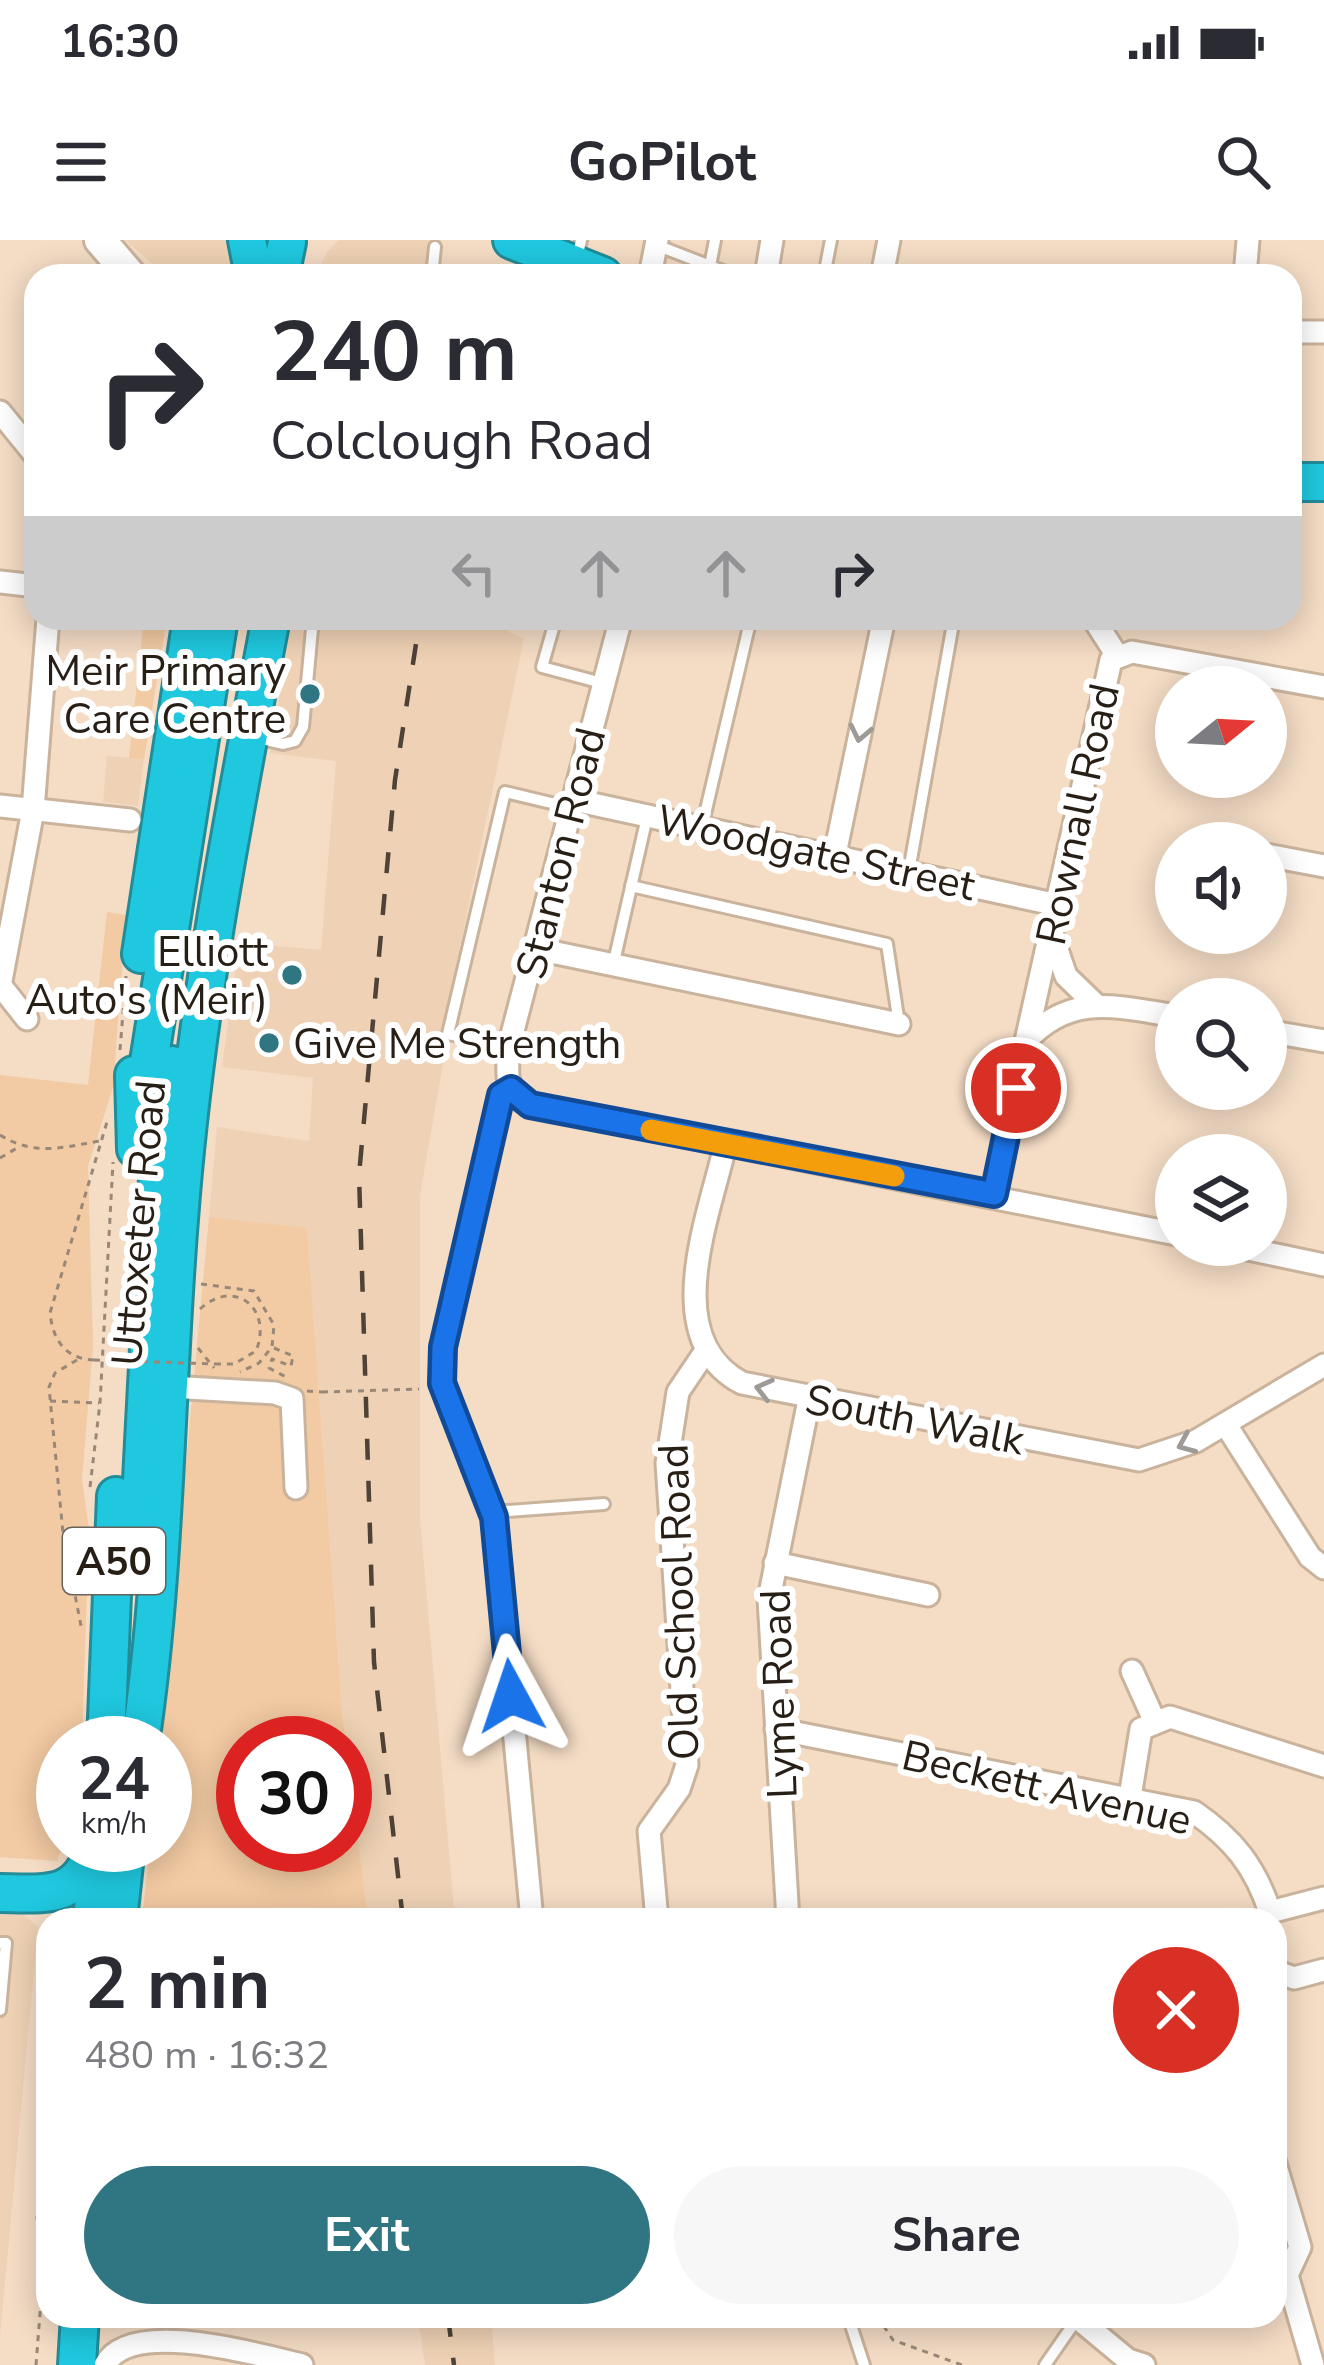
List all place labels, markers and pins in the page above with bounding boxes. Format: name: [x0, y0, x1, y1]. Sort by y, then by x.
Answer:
place label: Meir Primary Care Centre: [45, 643, 286, 748]
marker: Meir Primary Care Centre: [297, 681, 323, 707]
place label: Elliott Auto's (Meir): [25, 924, 268, 1029]
marker: Elliott Auto's (Meir): [279, 962, 305, 988]
place label: Give Me Strength: [293, 1016, 621, 1073]
marker: Give Me Strength: [256, 1030, 282, 1056]
pin: [965, 1037, 1067, 1139]

